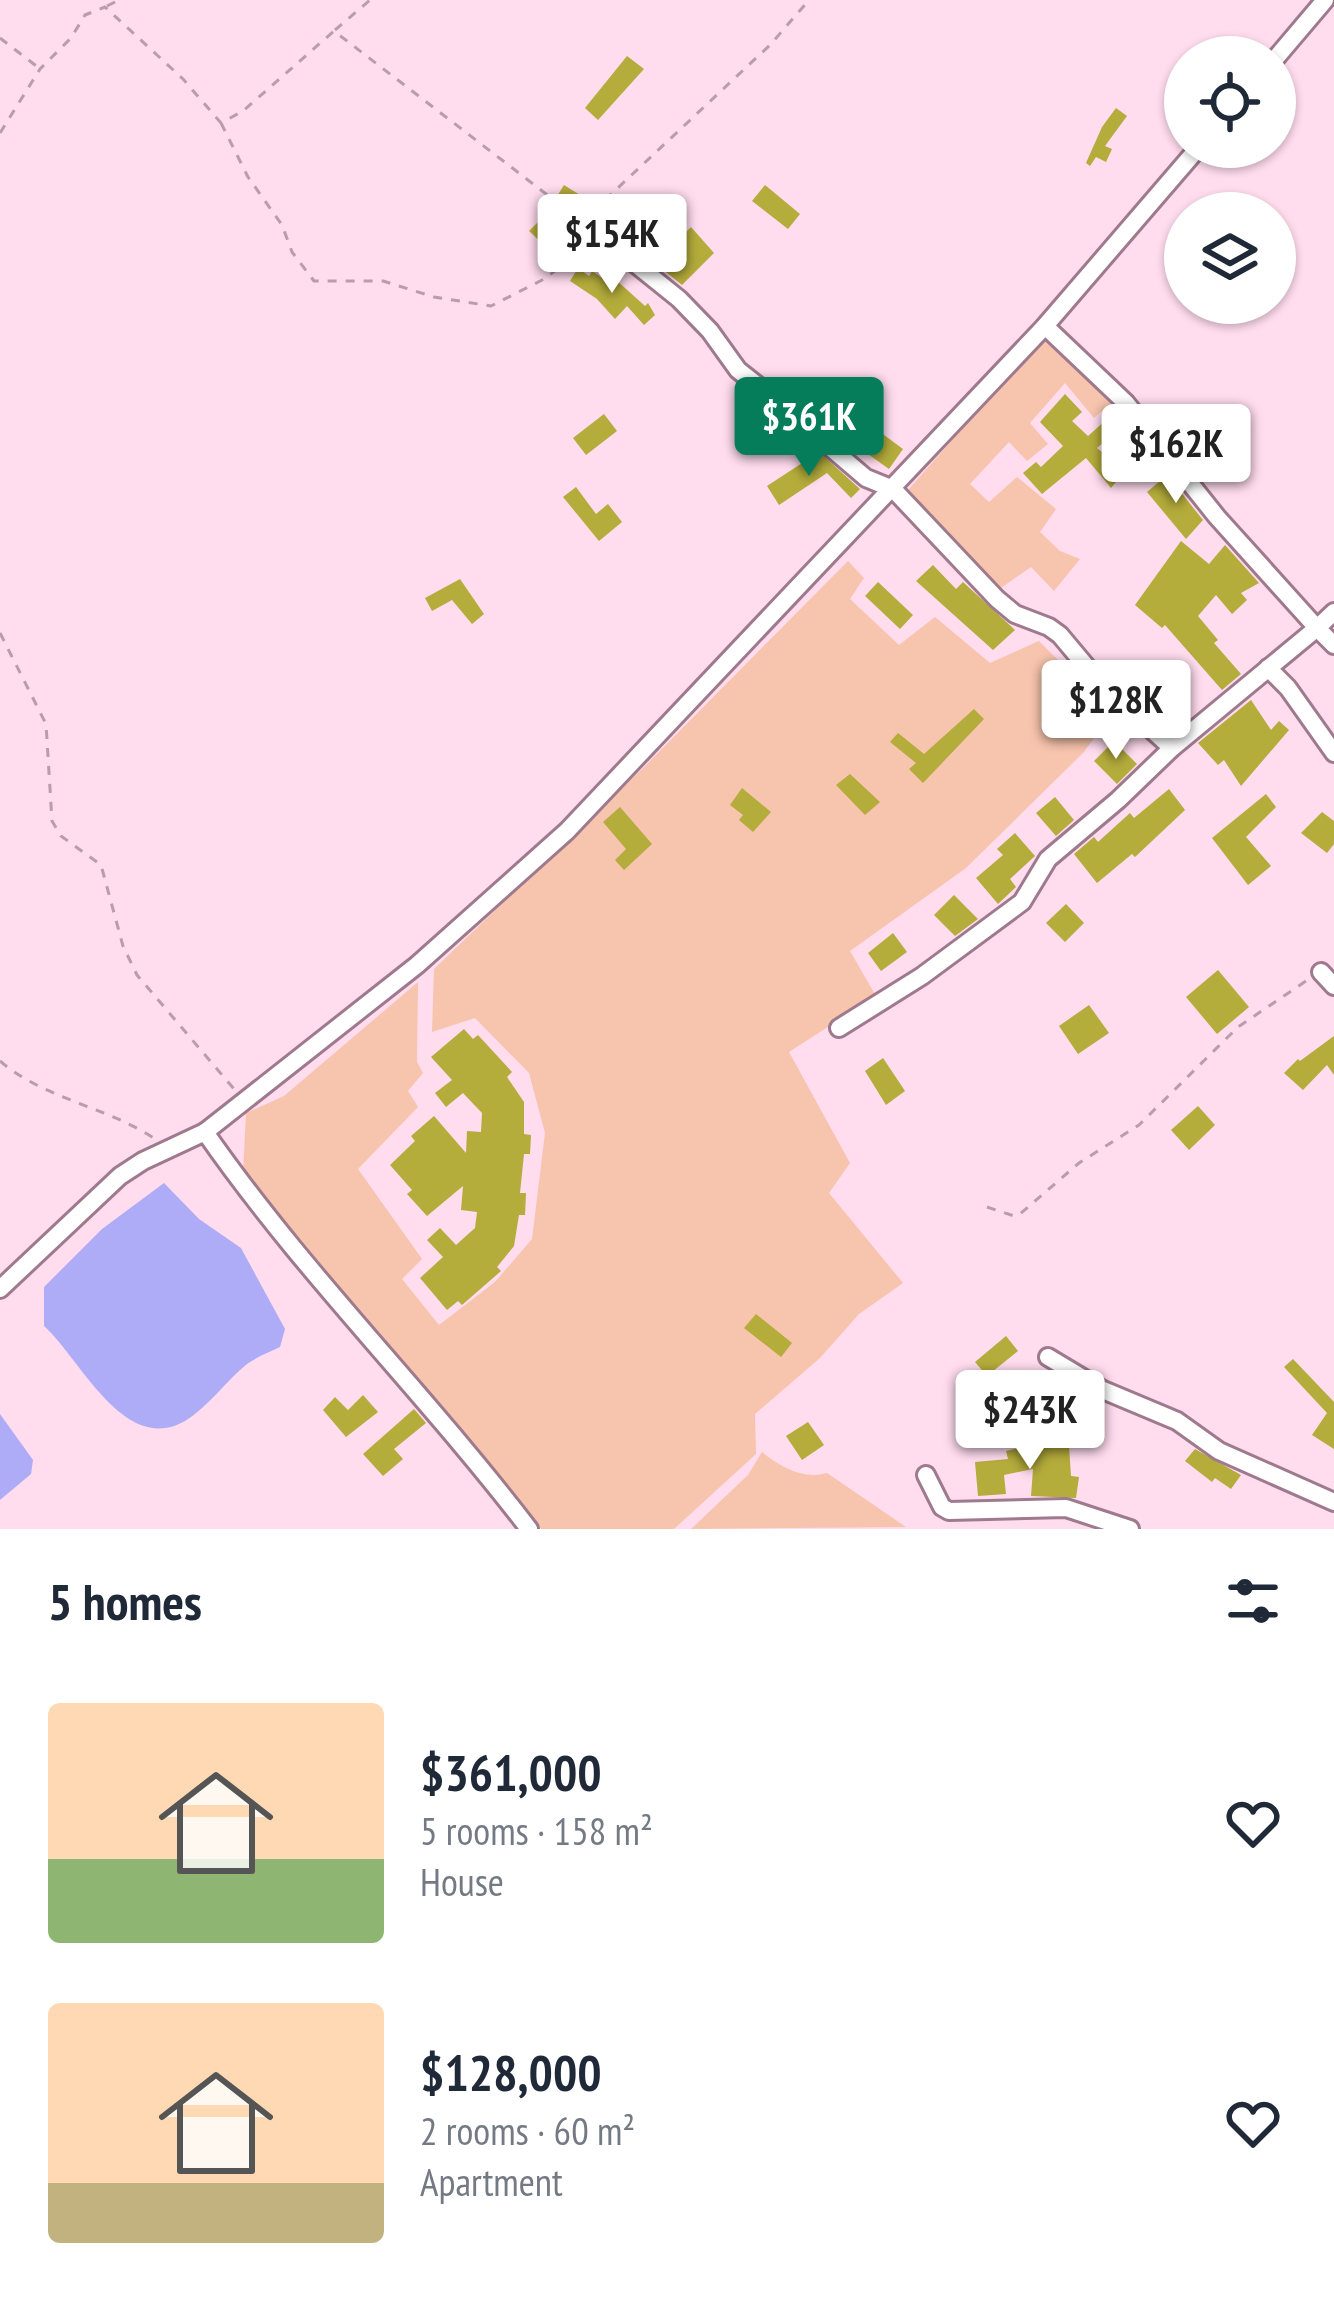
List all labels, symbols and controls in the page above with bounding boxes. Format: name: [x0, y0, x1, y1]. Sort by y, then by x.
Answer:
map controls: [1164, 36, 1296, 324]
button: locate: [1164, 36, 1296, 168]
button: layers: [1164, 192, 1296, 324]
pin: $154K: [528, 194, 696, 296]
text: $154K: [565, 207, 659, 258]
pin: $361K: [725, 377, 893, 479]
text: $361K: [762, 390, 856, 441]
pin: $162K: [1092, 404, 1260, 506]
text: $162K: [1129, 417, 1223, 468]
pin: $128K: [1032, 660, 1200, 762]
text: $128K: [1069, 673, 1163, 724]
pin: $243K: [946, 1370, 1114, 1472]
text: $243K: [983, 1383, 1077, 1434]
text: 5 homes: [48, 1568, 202, 1634]
icon: filters: [1220, 1568, 1286, 1634]
text: $361,000: [420, 1739, 602, 1805]
icon: home: [144, 1751, 288, 1895]
icon: heart: [1220, 1790, 1286, 1856]
text: 5 rooms · 158 m²: [420, 1805, 653, 1856]
text: House: [420, 1856, 504, 1907]
text: $128,000: [420, 2039, 602, 2105]
icon: home: [144, 2051, 288, 2195]
icon: heart: [1220, 2090, 1286, 2156]
text: 2 rooms · 60 m²: [420, 2105, 635, 2156]
text: Apartment: [420, 2156, 563, 2207]

